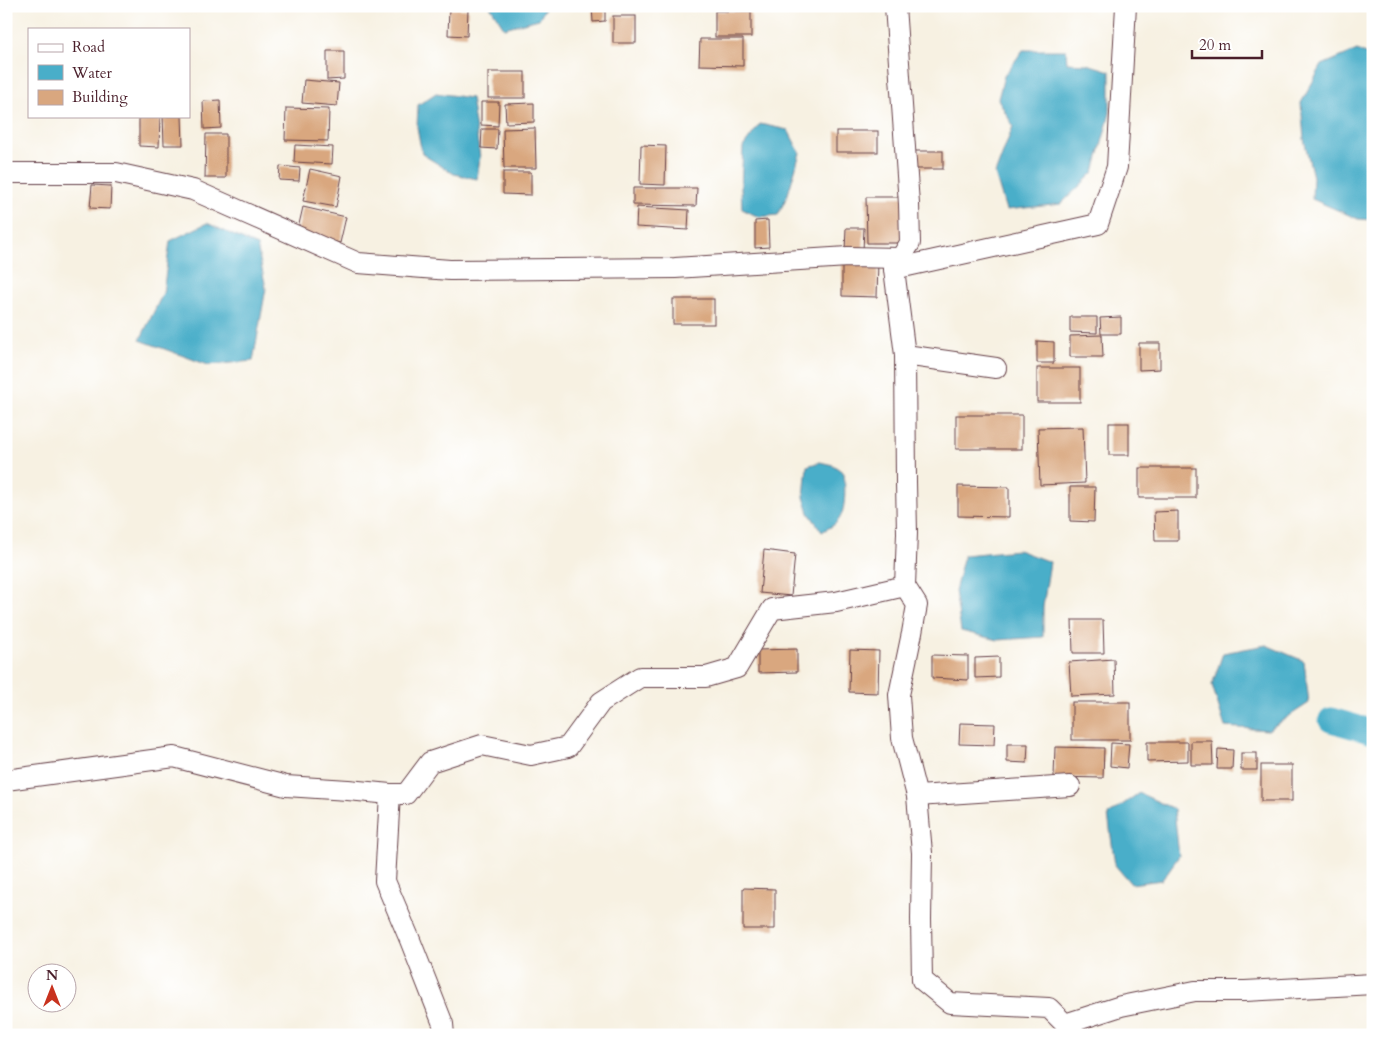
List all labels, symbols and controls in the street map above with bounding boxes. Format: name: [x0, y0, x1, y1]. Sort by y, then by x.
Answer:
legend: [28, 28, 190, 118]
scale bar: [1192, 28, 1262, 60]
text: 20 m: [1199, 35, 1231, 55]
text: Road: [72, 37, 105, 57]
text: Water: [71, 63, 113, 83]
text: Building: [72, 87, 128, 107]
north arrow: [28, 964, 78, 1014]
text: N: [46, 966, 58, 985]

